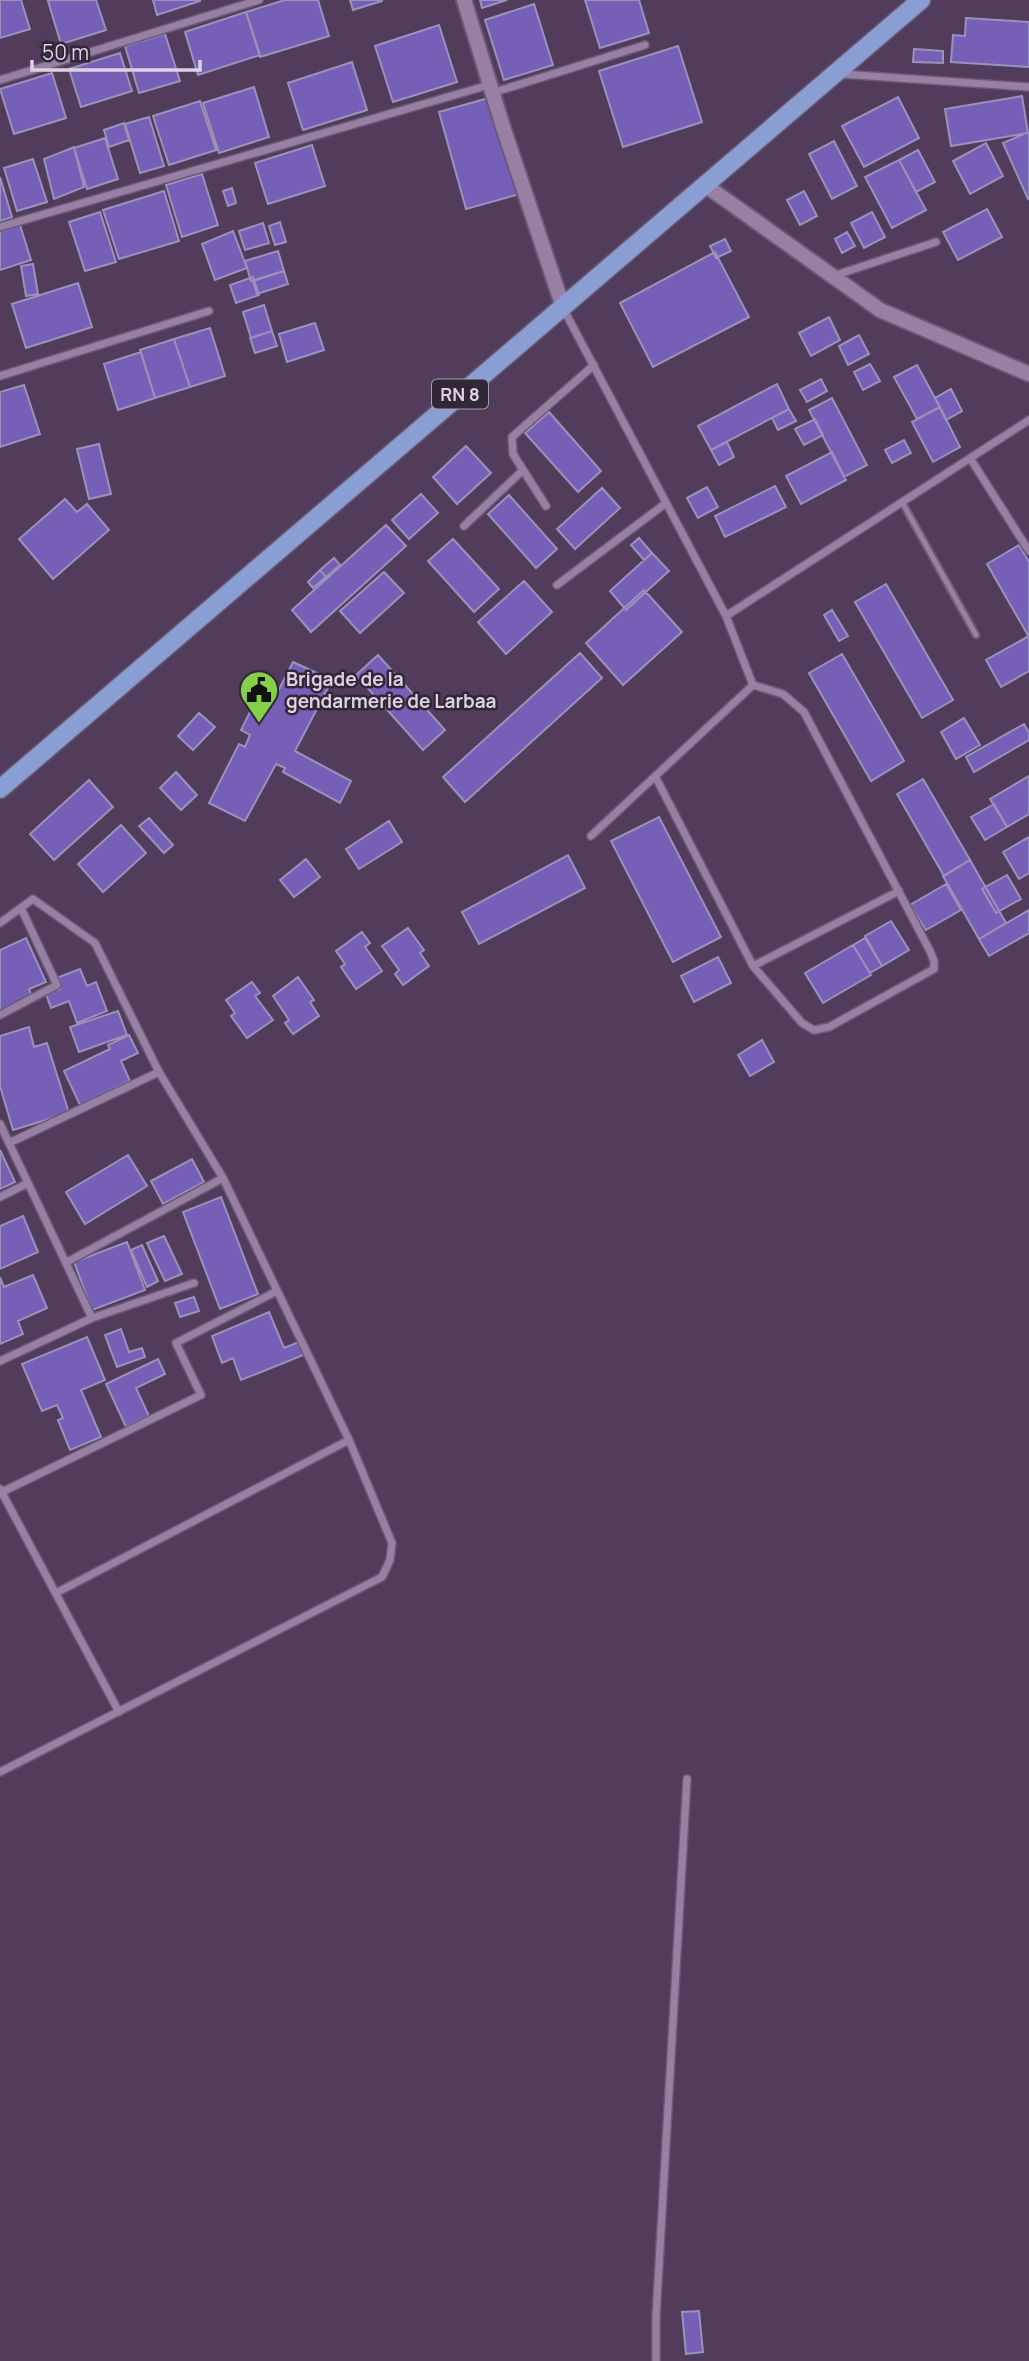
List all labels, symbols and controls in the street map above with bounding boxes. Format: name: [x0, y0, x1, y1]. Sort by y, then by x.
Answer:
scale bar: [32, 28, 200, 72]
text: 50 m: [42, 38, 89, 66]
road number: RN 8: [432, 380, 488, 408]
place label: Brigade de la gendarmerie de Larbaa: [286, 666, 497, 714]
public building icon: Brigade de la gendarmerie de Larbaa: [238, 669, 280, 724]

